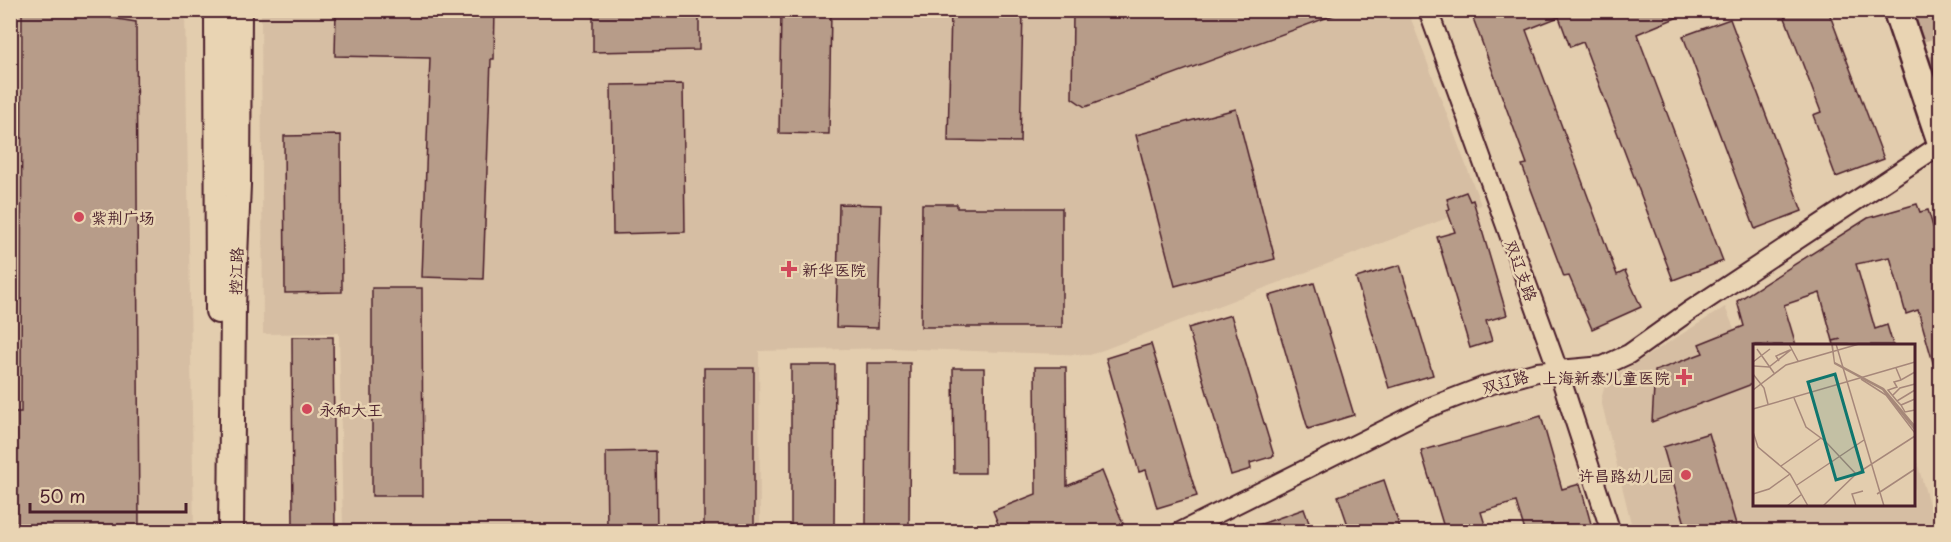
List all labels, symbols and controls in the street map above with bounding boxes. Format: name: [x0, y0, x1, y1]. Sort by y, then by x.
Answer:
place label: 紫荆广场: [91, 205, 155, 229]
marker: 紫荆广场: [72, 210, 86, 224]
street label: 双辽支路: [1500, 236, 1544, 304]
street label: 控江路: [222, 247, 248, 295]
place label: 新华医院: [802, 257, 866, 281]
marker: 新华医院: [780, 260, 798, 278]
inset map: [1753, 344, 1915, 506]
street label: 双辽路: [1479, 363, 1531, 399]
place label: 上海新泰儿童医院: [1542, 365, 1670, 389]
marker: 上海新泰儿童医院: [1675, 368, 1693, 386]
place label: 永和大王: [319, 397, 383, 421]
marker: 永和大王: [300, 402, 314, 416]
place label: 许昌路幼儿园: [1578, 463, 1674, 487]
marker: 许昌路幼儿园: [1679, 468, 1693, 482]
scale bar: [30, 476, 186, 514]
text: 50 m: [39, 482, 86, 509]

